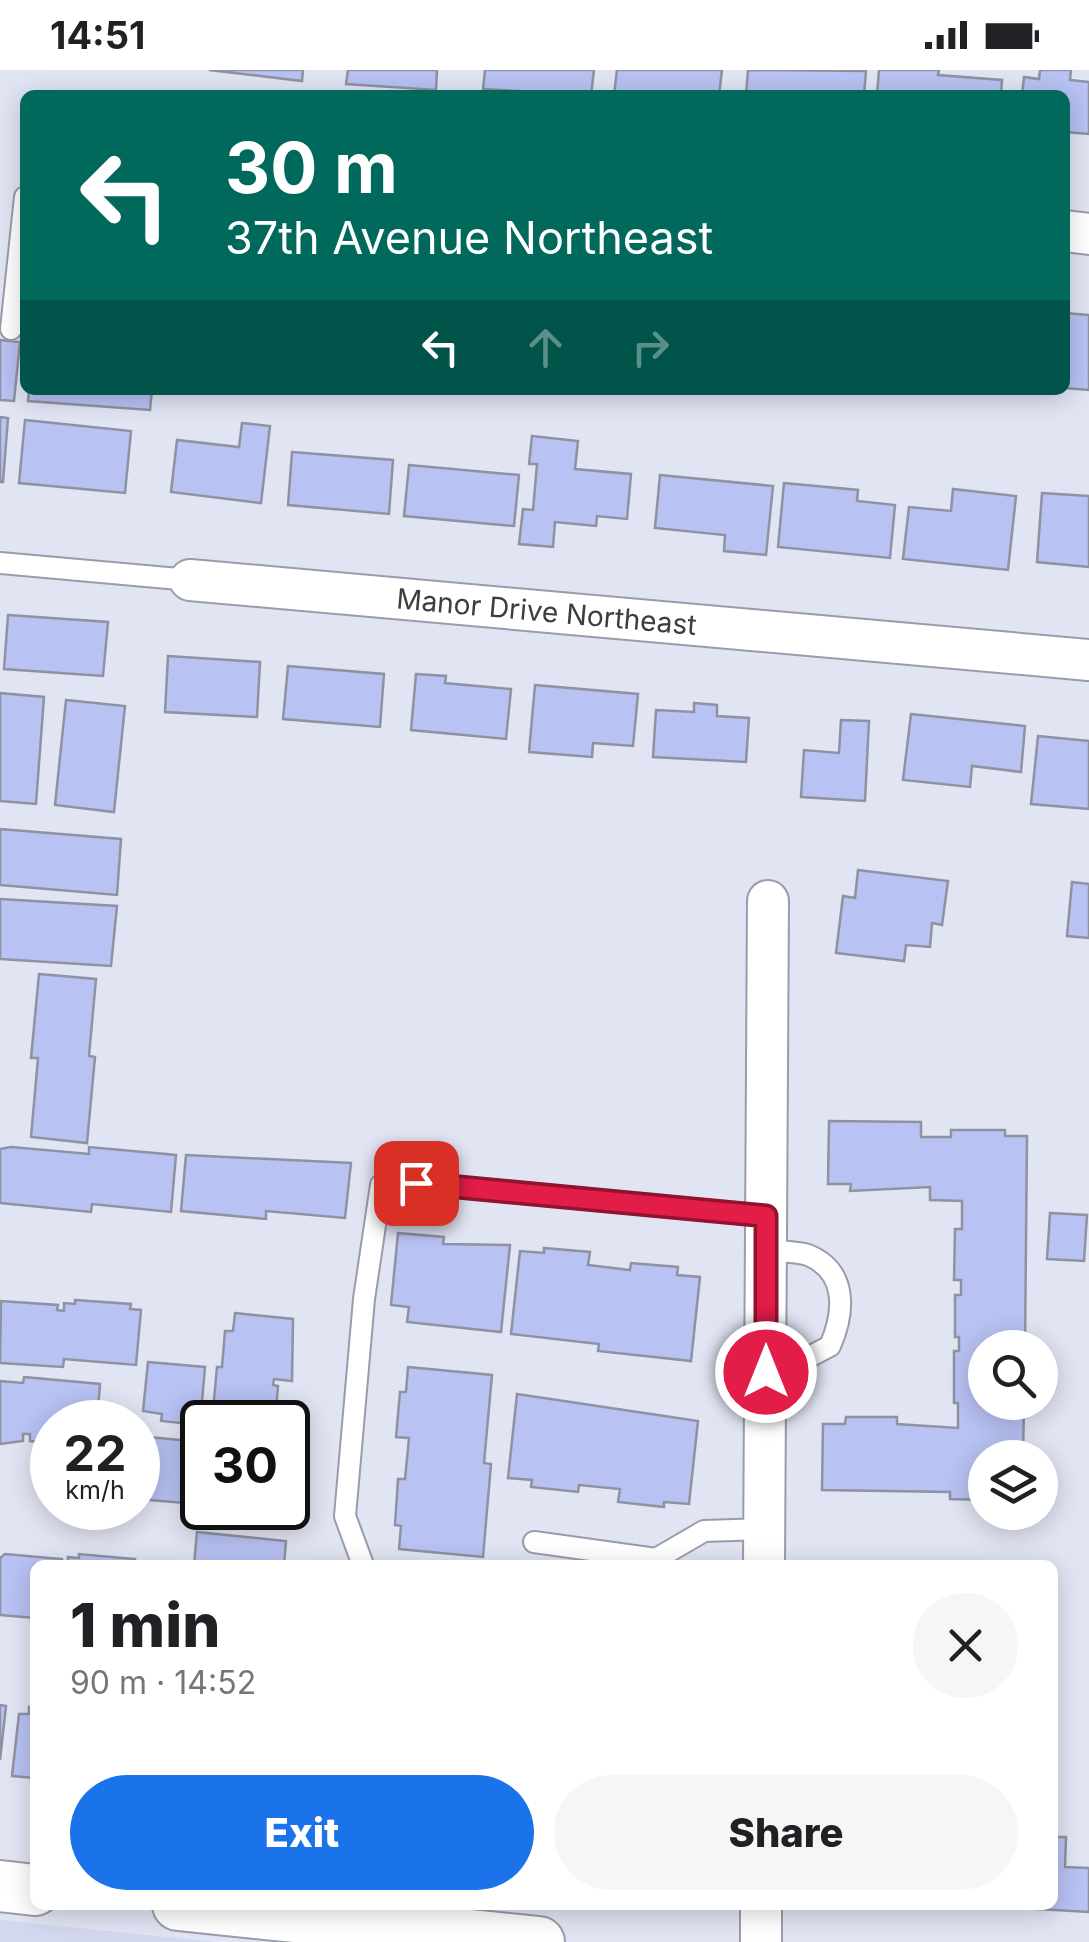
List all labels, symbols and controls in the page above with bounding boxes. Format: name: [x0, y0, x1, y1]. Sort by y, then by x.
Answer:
text: 14:51: [50, 12, 145, 58]
text: 30 m: [225, 125, 398, 210]
icon: left: [60, 130, 190, 260]
text: 37th Avenue Northeast: [225, 210, 713, 265]
icon: left: [413, 320, 468, 375]
icon: ahead: [518, 320, 573, 375]
icon: right: [623, 320, 678, 375]
street label: Manor Drive Northeast: [395, 581, 698, 642]
pin: [374, 1141, 459, 1226]
icon: arrive: [389, 1156, 444, 1211]
position arrow: [714, 1320, 818, 1424]
map controls: [968, 1330, 1058, 1530]
button: search: [968, 1330, 1058, 1420]
speed limit sign: 30: [180, 1400, 310, 1530]
text: 22: [64, 1423, 127, 1483]
button: layers: [968, 1440, 1058, 1530]
text: km/h: [65, 1475, 125, 1505]
text: 1 min: [70, 1589, 220, 1661]
button: close: [913, 1593, 1018, 1698]
text: 90 m · 14:52: [70, 1663, 256, 1702]
button: Exit: [70, 1775, 534, 1890]
button: Share: [554, 1775, 1018, 1890]

